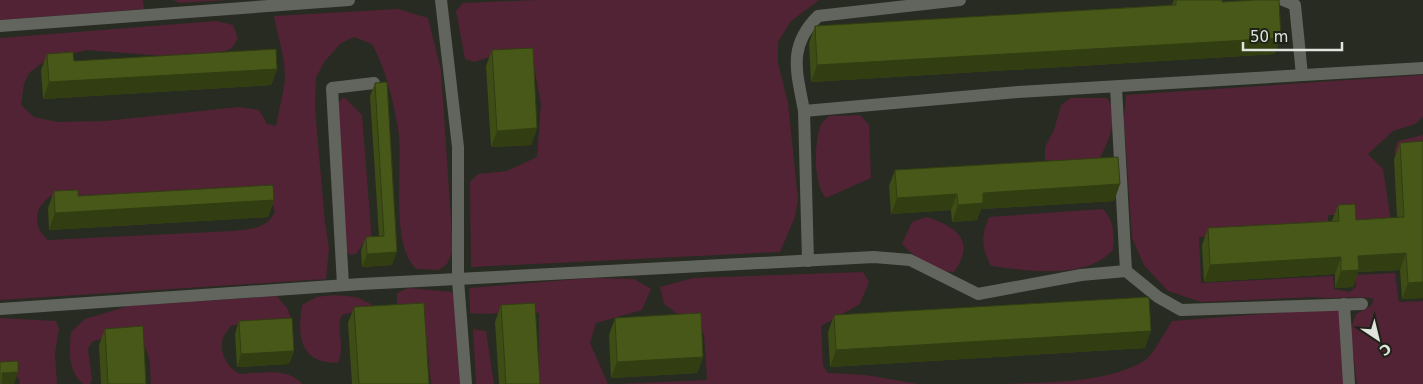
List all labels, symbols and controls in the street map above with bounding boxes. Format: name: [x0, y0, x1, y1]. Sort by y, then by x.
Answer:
scale bar: [1243, 20, 1342, 52]
text: 50 m: [1250, 28, 1288, 46]
north arrow: [1353, 314, 1403, 364]
text: С: [1377, 340, 1394, 359]

